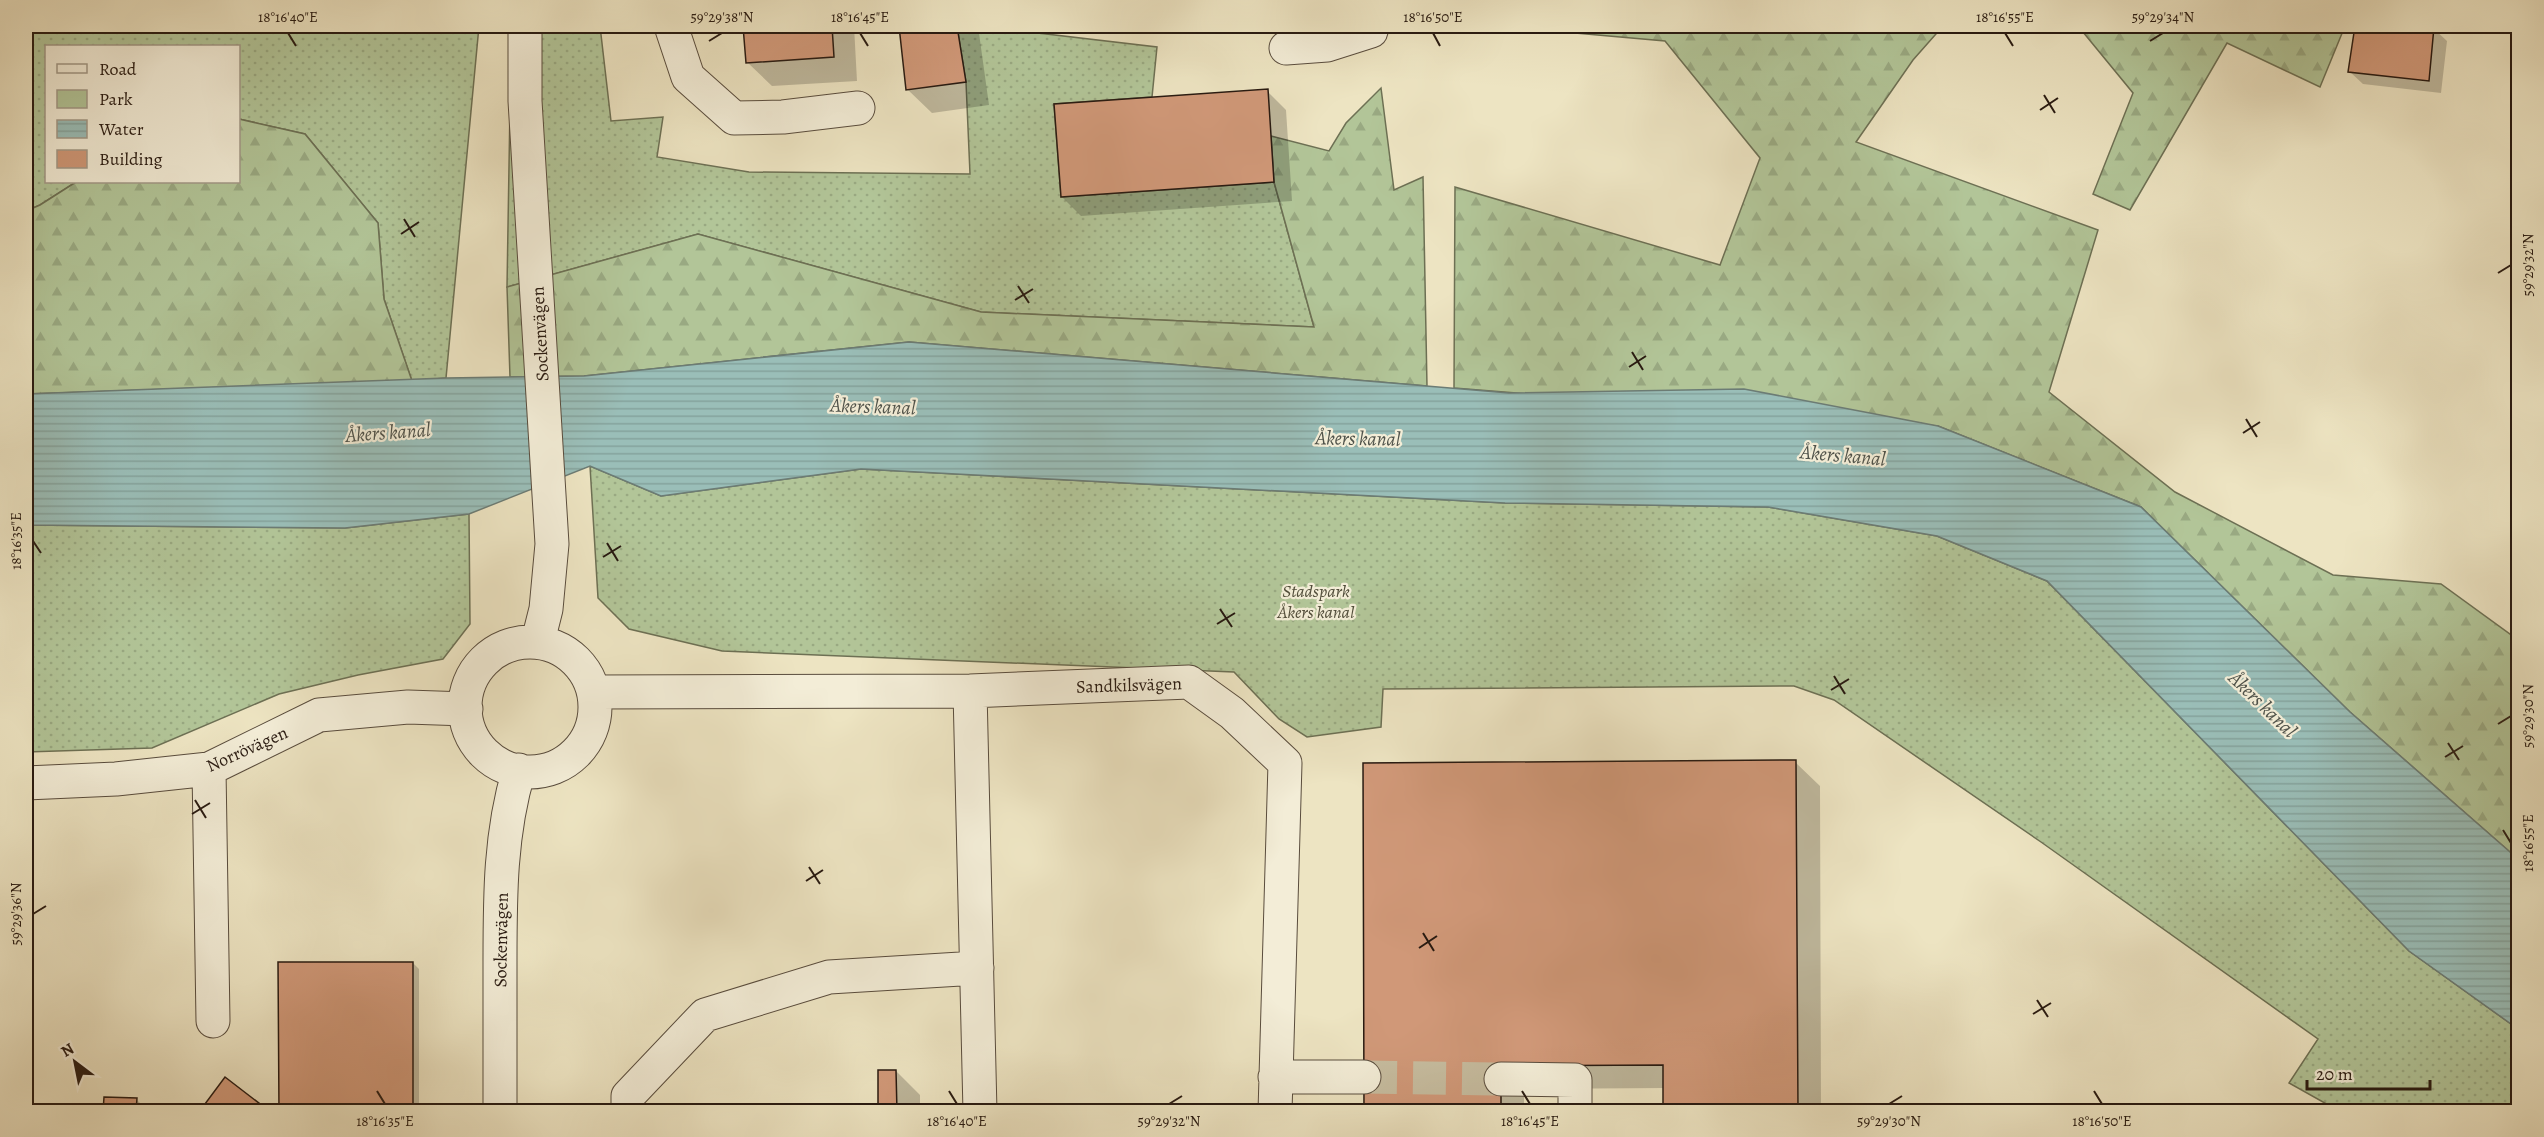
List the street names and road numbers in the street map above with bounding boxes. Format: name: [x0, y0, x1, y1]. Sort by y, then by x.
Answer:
street label: Sockenvägen: [526, 286, 554, 382]
street label: Sandkilsvägen: [1076, 671, 1182, 699]
street label: Norrövägen: [202, 720, 292, 778]
street label: Sockenvägen: [488, 892, 514, 988]

